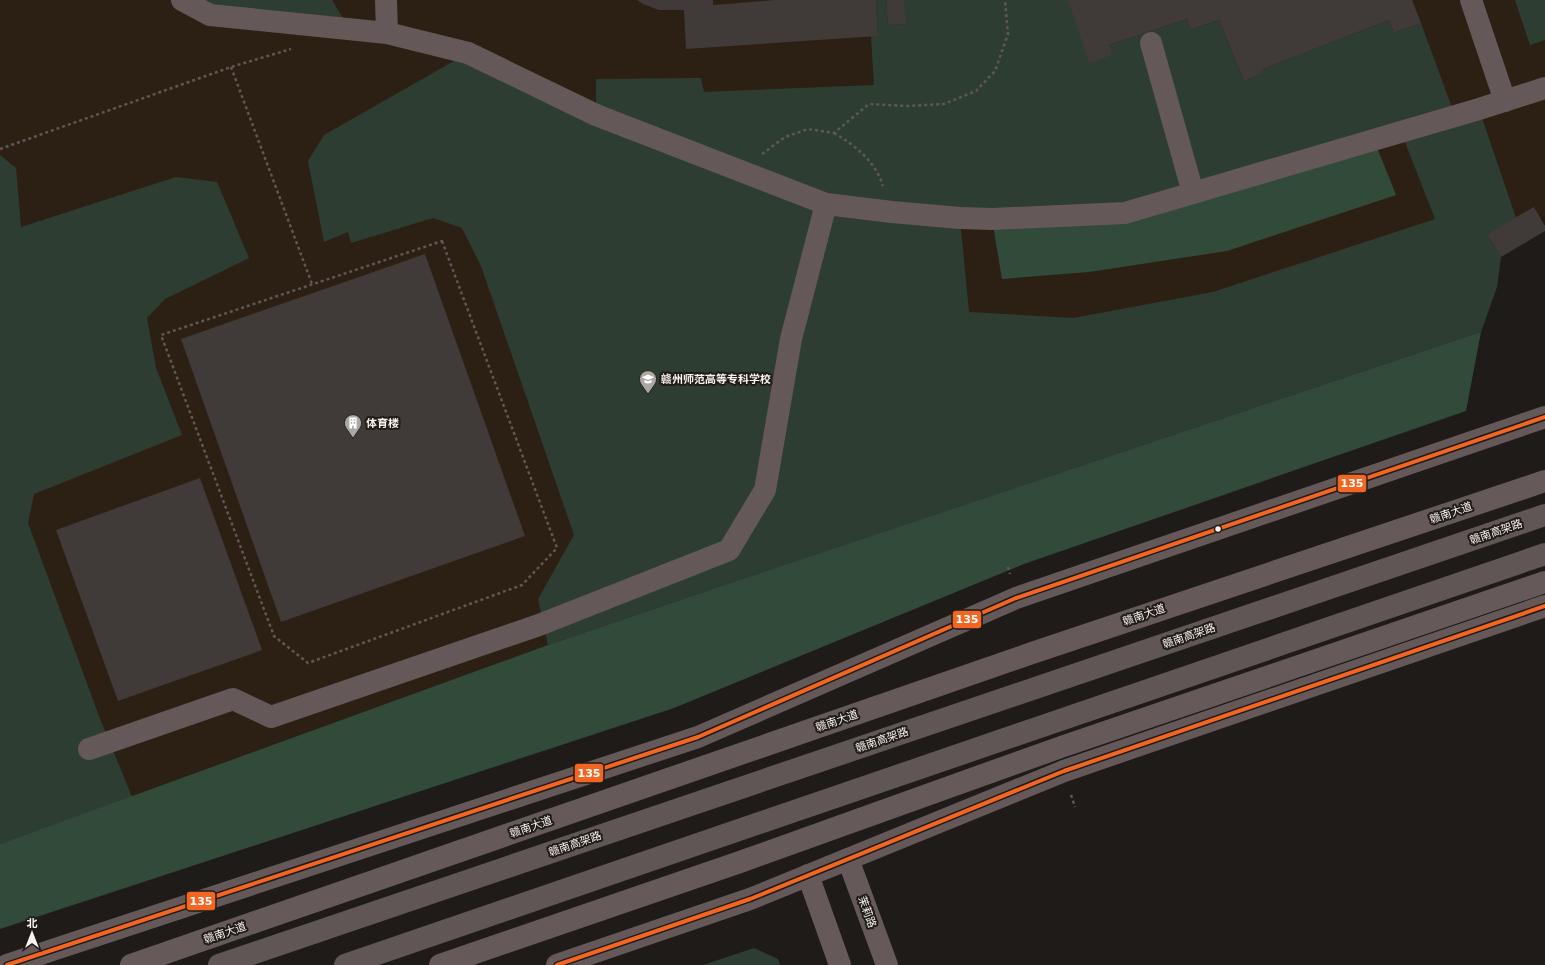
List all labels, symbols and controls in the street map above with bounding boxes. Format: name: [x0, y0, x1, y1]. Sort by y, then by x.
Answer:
school or university icon: 赣州师范高等专科学校: [638, 369, 658, 394]
place label: 赣州师范高等专科学校: [661, 373, 771, 386]
building icon: 体育楼: [343, 413, 363, 438]
place label: 体育楼: [366, 417, 399, 430]
line badge: 135: [1337, 474, 1367, 493]
text: 135: [1341, 477, 1363, 490]
street label: 赣南大道: [1428, 500, 1474, 526]
street label: 赣南高架路: [1468, 517, 1524, 547]
unlabelled marker: [1213, 524, 1223, 534]
street label: 赣南大道: [1121, 602, 1167, 628]
line badge: 135: [952, 610, 982, 629]
text: 135: [956, 613, 978, 626]
street label: 赣南高架路: [1161, 621, 1217, 651]
street label: 赣南大道: [814, 708, 860, 734]
street label: 赣南高架路: [854, 725, 910, 755]
line badge: 135: [574, 763, 604, 783]
text: 135: [578, 767, 600, 780]
street label: 赣南大道: [508, 814, 554, 840]
street label: 赣南高架路: [547, 829, 603, 859]
line badge: 135: [186, 891, 216, 911]
street label: 茉莉路: [855, 894, 879, 930]
text: 135: [190, 895, 212, 908]
north arrow: [12, 913, 52, 953]
text: 北: [27, 917, 38, 930]
street label: 赣南大道: [202, 920, 248, 946]

